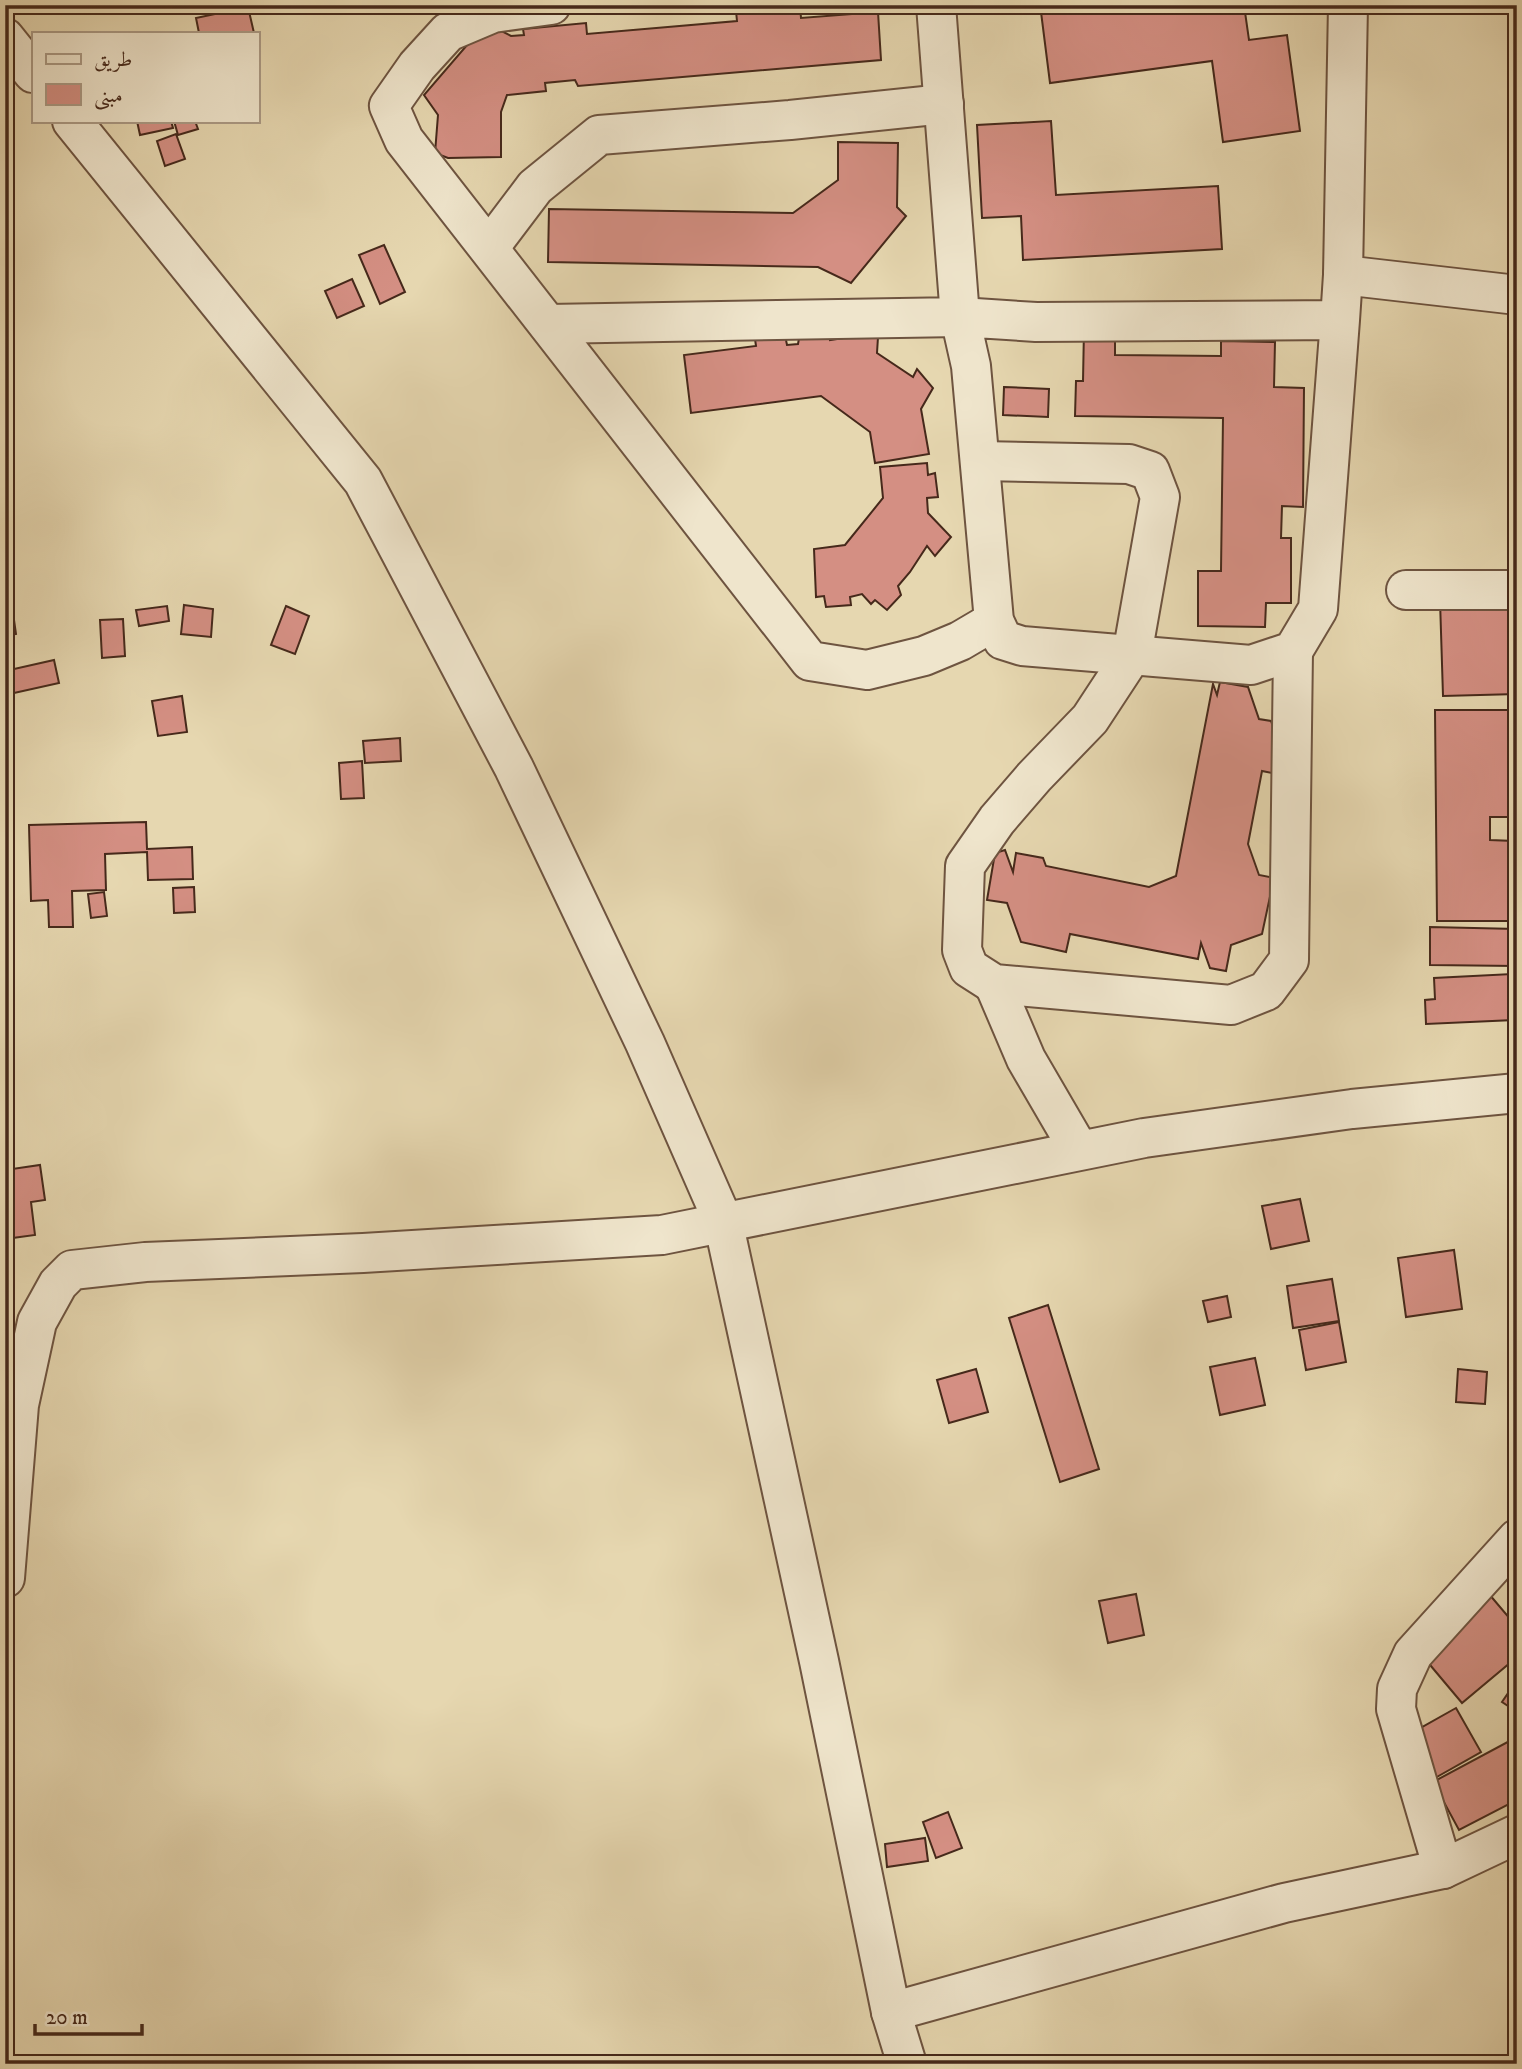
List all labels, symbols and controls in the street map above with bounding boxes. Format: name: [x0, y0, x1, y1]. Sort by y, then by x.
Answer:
legend: [32, 32, 259, 122]
text: طريق: [94, 47, 132, 73]
text: مبنى: [94, 83, 123, 110]
scale bar: [35, 1992, 142, 2036]
text: 20 m: [46, 2005, 88, 2031]

